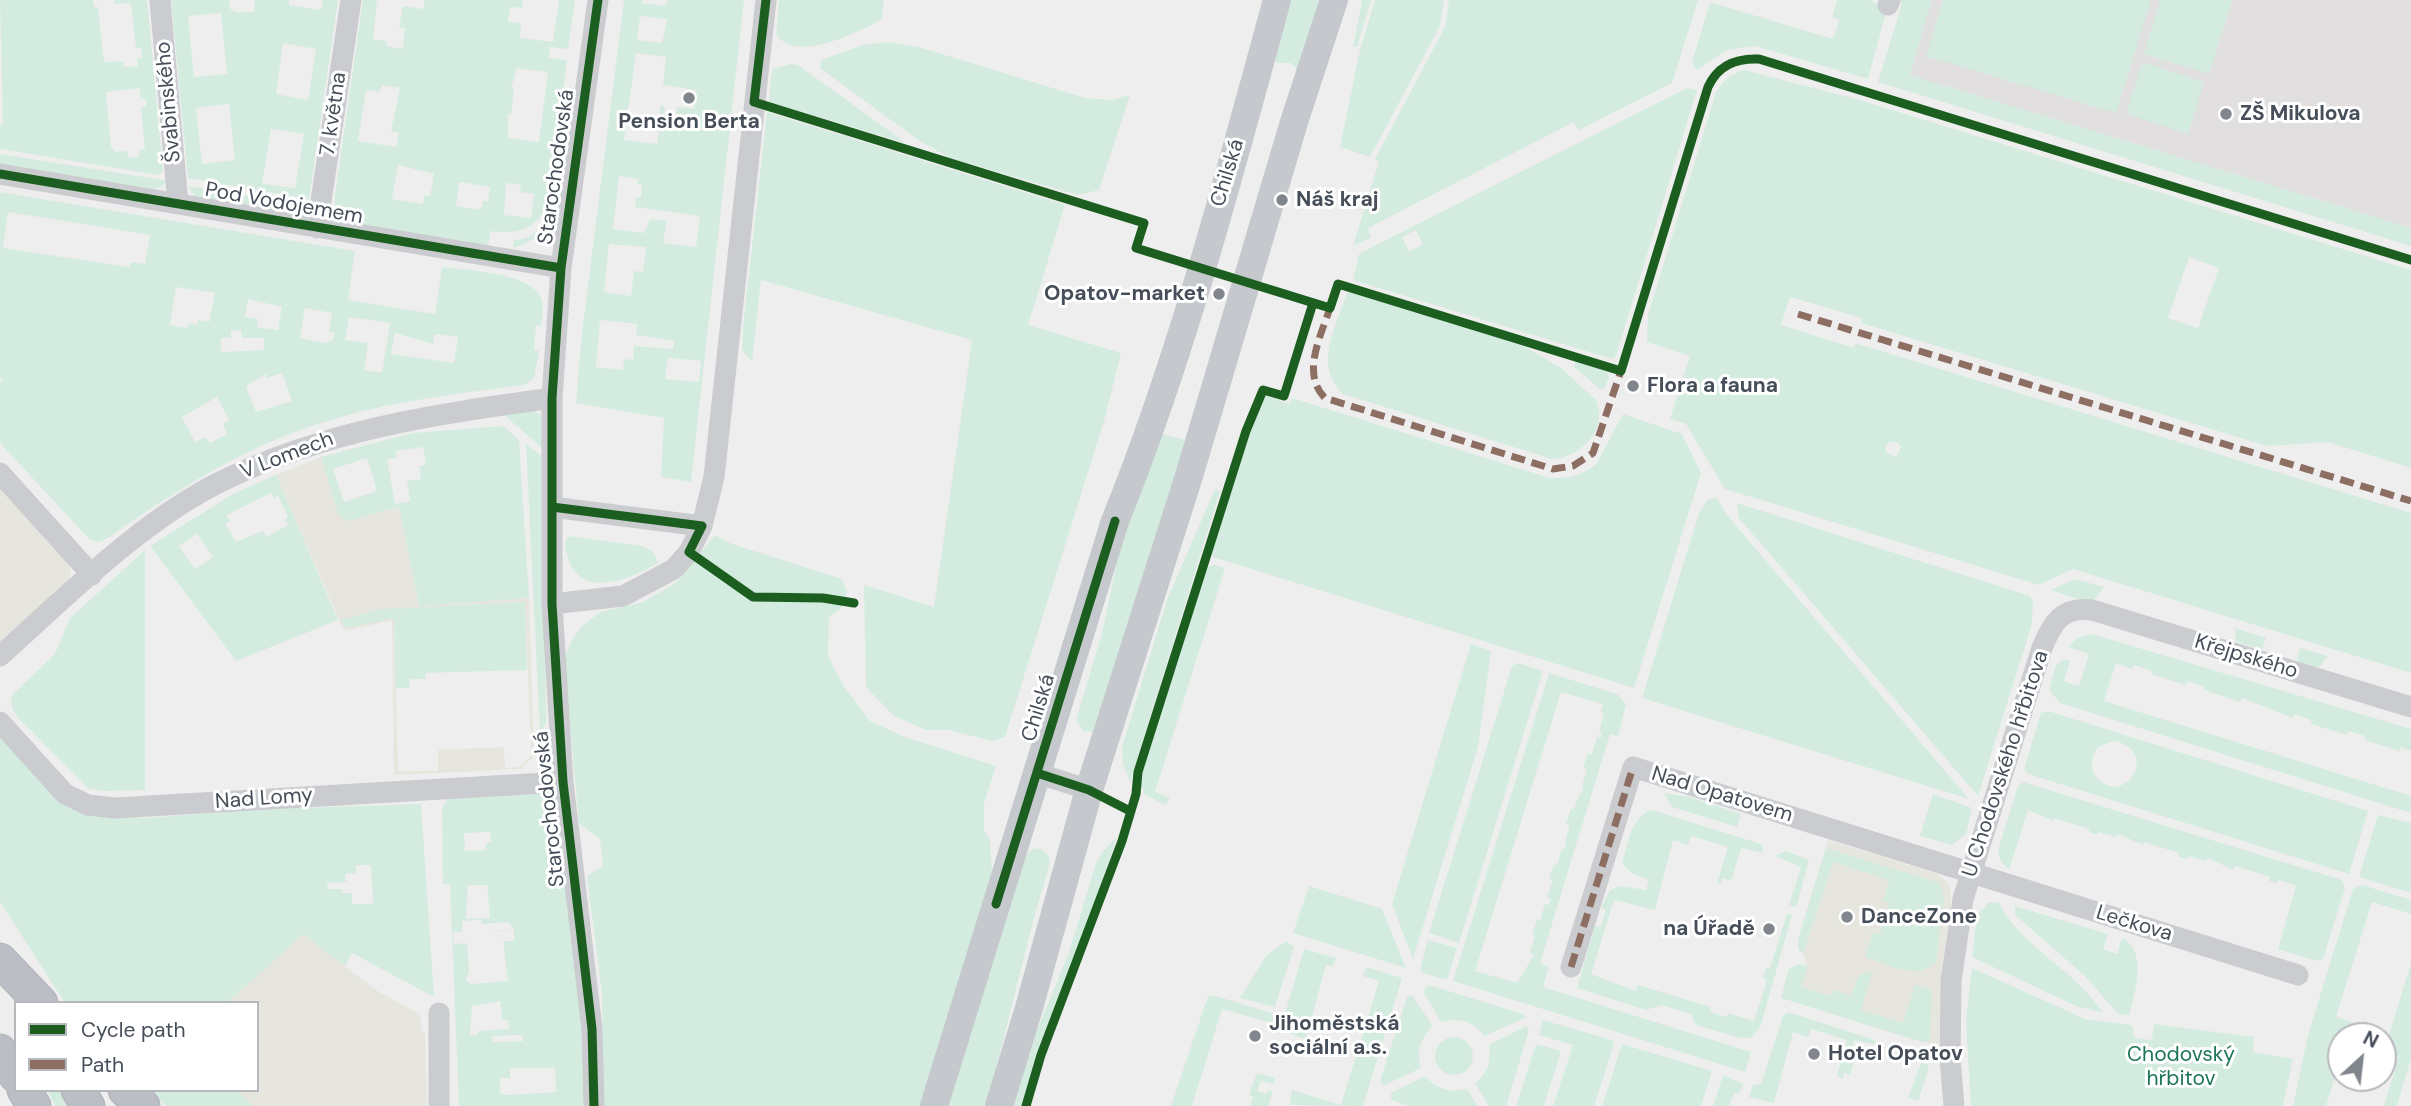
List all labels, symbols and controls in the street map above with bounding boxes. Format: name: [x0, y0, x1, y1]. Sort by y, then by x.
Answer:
street label: Švabinského: [151, 41, 187, 163]
street label: 7. května: [316, 71, 352, 157]
street label: Starochodovská: [534, 88, 580, 246]
marker: Pension Berta: [681, 90, 697, 106]
place label: ZŠ Mikulova: [2240, 101, 2361, 127]
marker: ZŠ Mikulova: [2218, 106, 2234, 122]
place label: Pension Berta: [618, 109, 760, 135]
street label: Chilská: [1206, 136, 1250, 210]
street label: Pod Vodojemem: [203, 178, 365, 230]
place label: Náš kraj: [1296, 187, 1379, 213]
marker: Náš kraj: [1274, 192, 1290, 208]
place label: Opatov-market: [1044, 281, 1205, 307]
marker: Opatov-market: [1211, 286, 1227, 302]
place label: Flora a fauna: [1647, 373, 1778, 399]
marker: Flora a fauna: [1625, 378, 1641, 394]
street label: V Lomech: [237, 427, 337, 485]
street label: Křejpského: [2191, 629, 2301, 685]
street label: U Chodovského hřbitova: [1957, 647, 2055, 881]
street label: Chilská: [1017, 671, 1061, 745]
street label: Starochodovská: [529, 730, 571, 888]
street label: Nad Opatovem: [1648, 762, 1796, 828]
street label: Nad Lomy: [214, 783, 314, 815]
street label: Lečkova: [2093, 901, 2175, 947]
place label: DanceZone: [1861, 904, 1977, 930]
marker: DanceZone: [1839, 909, 1855, 925]
place label: na Úřadě: [1663, 916, 1755, 942]
marker: na Úřadě: [1761, 921, 1777, 937]
legend: [14, 1001, 259, 1092]
place label: Jihoměstská sociální a.s.: [1269, 1011, 1399, 1061]
text: Cycle path: [81, 1016, 186, 1044]
north arrow: [2327, 1022, 2397, 1092]
text: N: [2359, 1025, 2383, 1054]
marker: Jihoměstská sociální a.s.: [1247, 1028, 1263, 1044]
place label: Hotel Opatov: [1828, 1041, 1963, 1067]
park label: Chodovský hřbitov: [2127, 1042, 2235, 1092]
marker: Hotel Opatov: [1806, 1046, 1822, 1062]
text: Path: [81, 1051, 124, 1079]

